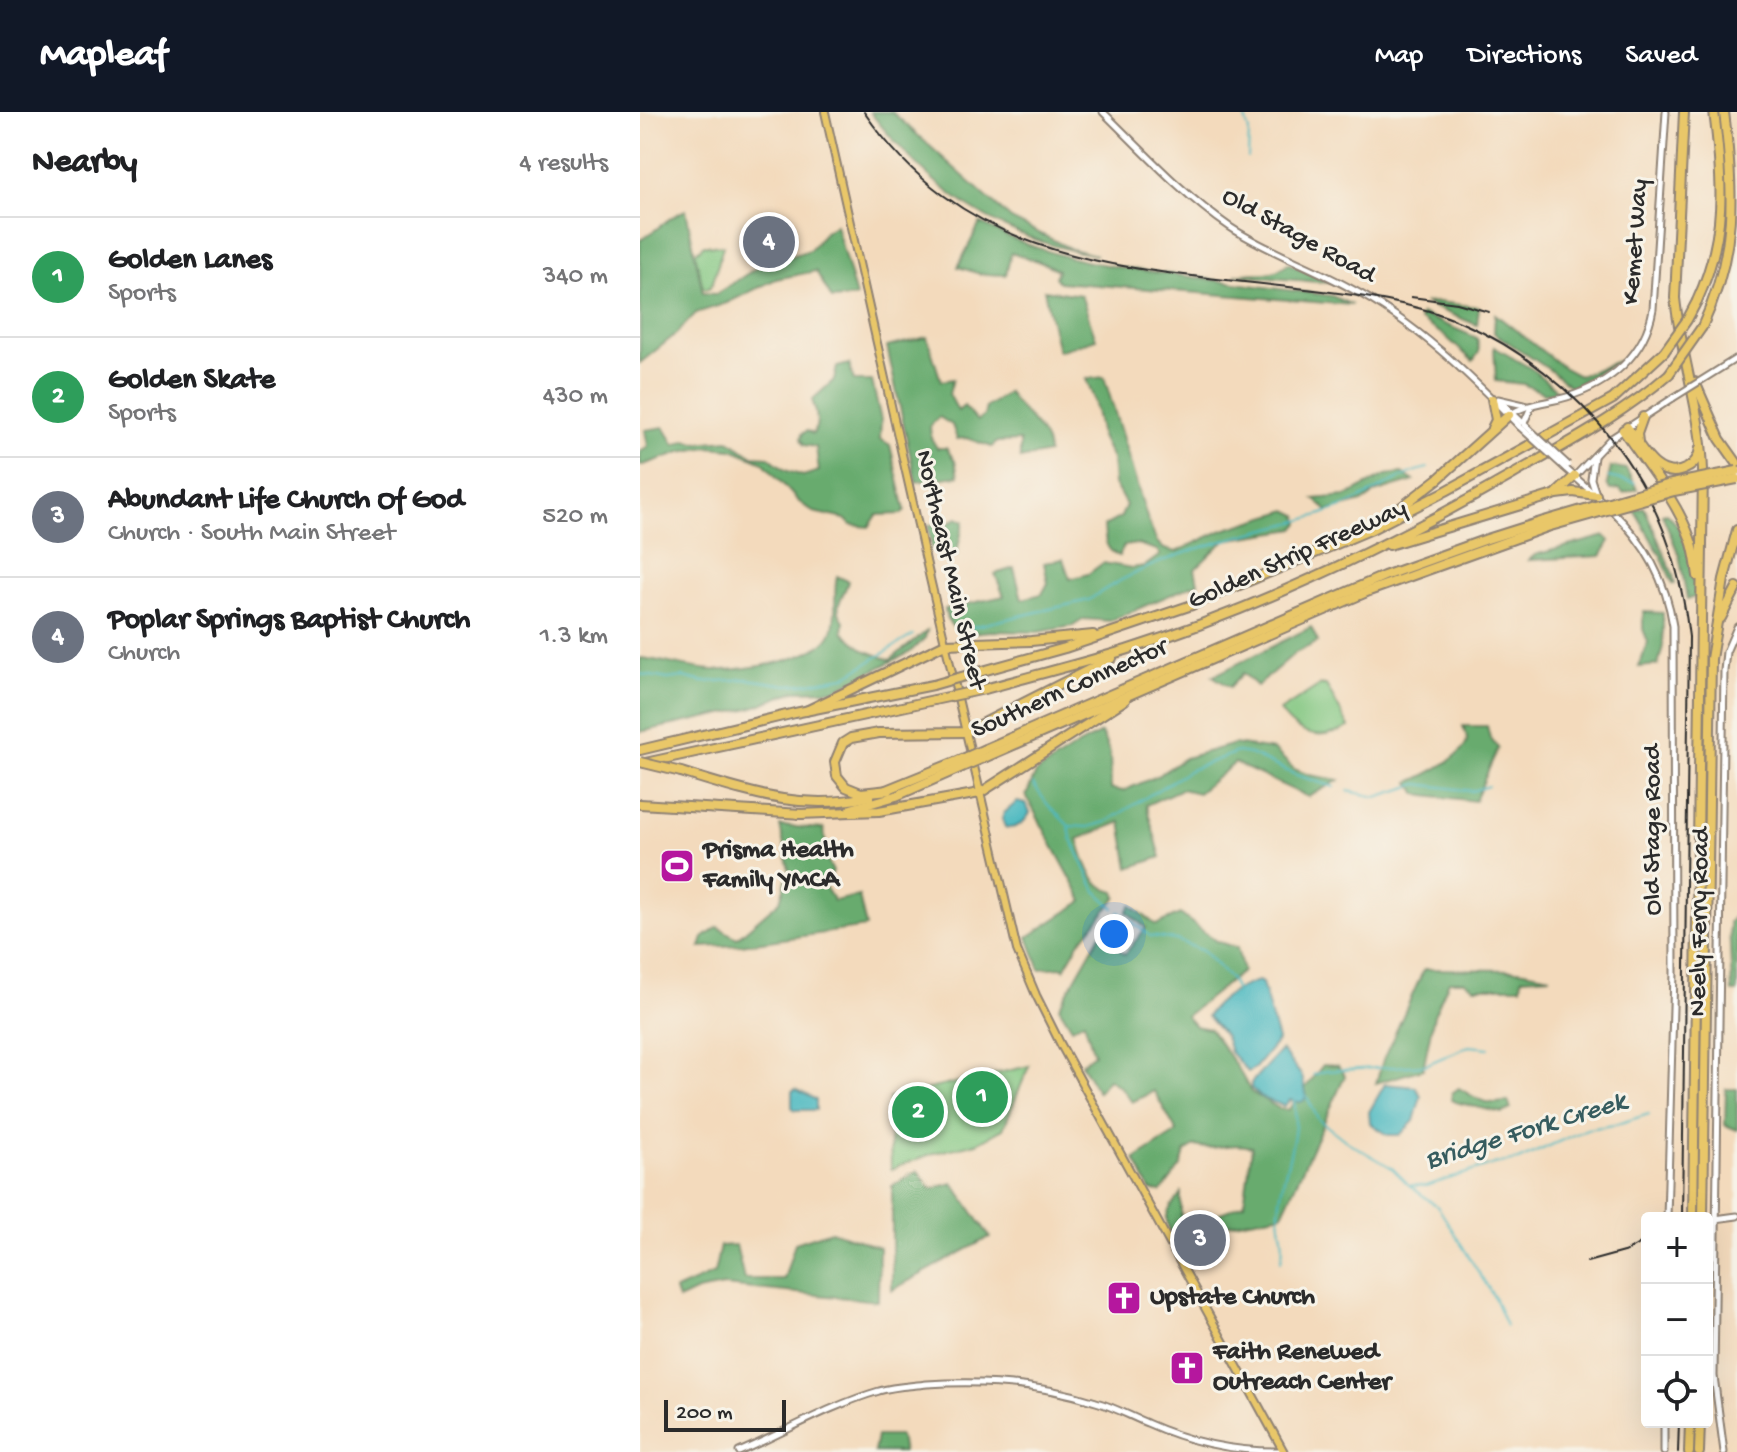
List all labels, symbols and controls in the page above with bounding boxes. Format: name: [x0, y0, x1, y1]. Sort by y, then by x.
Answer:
text: Mapleaf: [40, 34, 167, 78]
text: Map: [1375, 40, 1423, 73]
text: Directions: [1467, 40, 1581, 73]
text: Saved: [1625, 40, 1697, 73]
text: Nearby: [32, 144, 137, 184]
text: 4 results: [519, 149, 608, 180]
street label: Kemet Way: [1617, 178, 1657, 306]
street label: Old Stage Road: [1216, 182, 1382, 293]
pin: 4: [743, 212, 795, 272]
text: Golden Lanes: [108, 244, 272, 279]
text: 1: [53, 262, 63, 293]
text: 340 m: [543, 262, 608, 293]
text: Sports: [108, 279, 176, 310]
text: Golden Skate: [108, 364, 275, 399]
text: 2: [52, 382, 64, 413]
text: 430 m: [543, 382, 608, 413]
text: Sports: [108, 399, 176, 430]
street label: Northeast Main Street: [906, 447, 992, 695]
text: Abundant Life Church Of God: [108, 484, 464, 519]
street label: Golden Strip Freeway: [1184, 494, 1412, 618]
text: 3: [51, 502, 65, 533]
text: 520 m: [542, 502, 608, 533]
text: Church · South Main Street: [108, 519, 395, 550]
text: Poplar Springs Baptist Church: [108, 604, 470, 639]
text: 4: [52, 622, 64, 653]
text: 1.3 km: [540, 622, 608, 653]
street label: Southern Connector: [967, 632, 1175, 747]
text: Church: [108, 639, 180, 670]
street label: Old Stage Road: [1639, 743, 1670, 916]
street label: Neely Ferry Road: [1684, 825, 1718, 1017]
place label: Prisma Health Family YMCA: [701, 836, 854, 897]
sports icon: Prisma Health Family YMCA: [658, 847, 696, 885]
your location: [1094, 914, 1134, 954]
pin: 1: [956, 1067, 1008, 1127]
pin: 2: [892, 1082, 944, 1142]
water label: Bridge Fork Creek: [1422, 1085, 1633, 1178]
pin: 3: [1174, 1210, 1226, 1270]
map controls: [1641, 1212, 1713, 1428]
button: +: [1641, 1212, 1713, 1284]
church icon: Upstate Church: [1105, 1279, 1143, 1317]
place label: Upstate Church: [1150, 1283, 1315, 1314]
button: −: [1641, 1284, 1713, 1356]
place label: Faith Renewed Outreach Center: [1212, 1338, 1393, 1399]
church icon: Faith Renewed Outreach Center: [1168, 1349, 1206, 1387]
button: locate: [1641, 1356, 1713, 1428]
scale bar: [664, 1396, 786, 1432]
text: 200 m: [676, 1401, 733, 1427]

